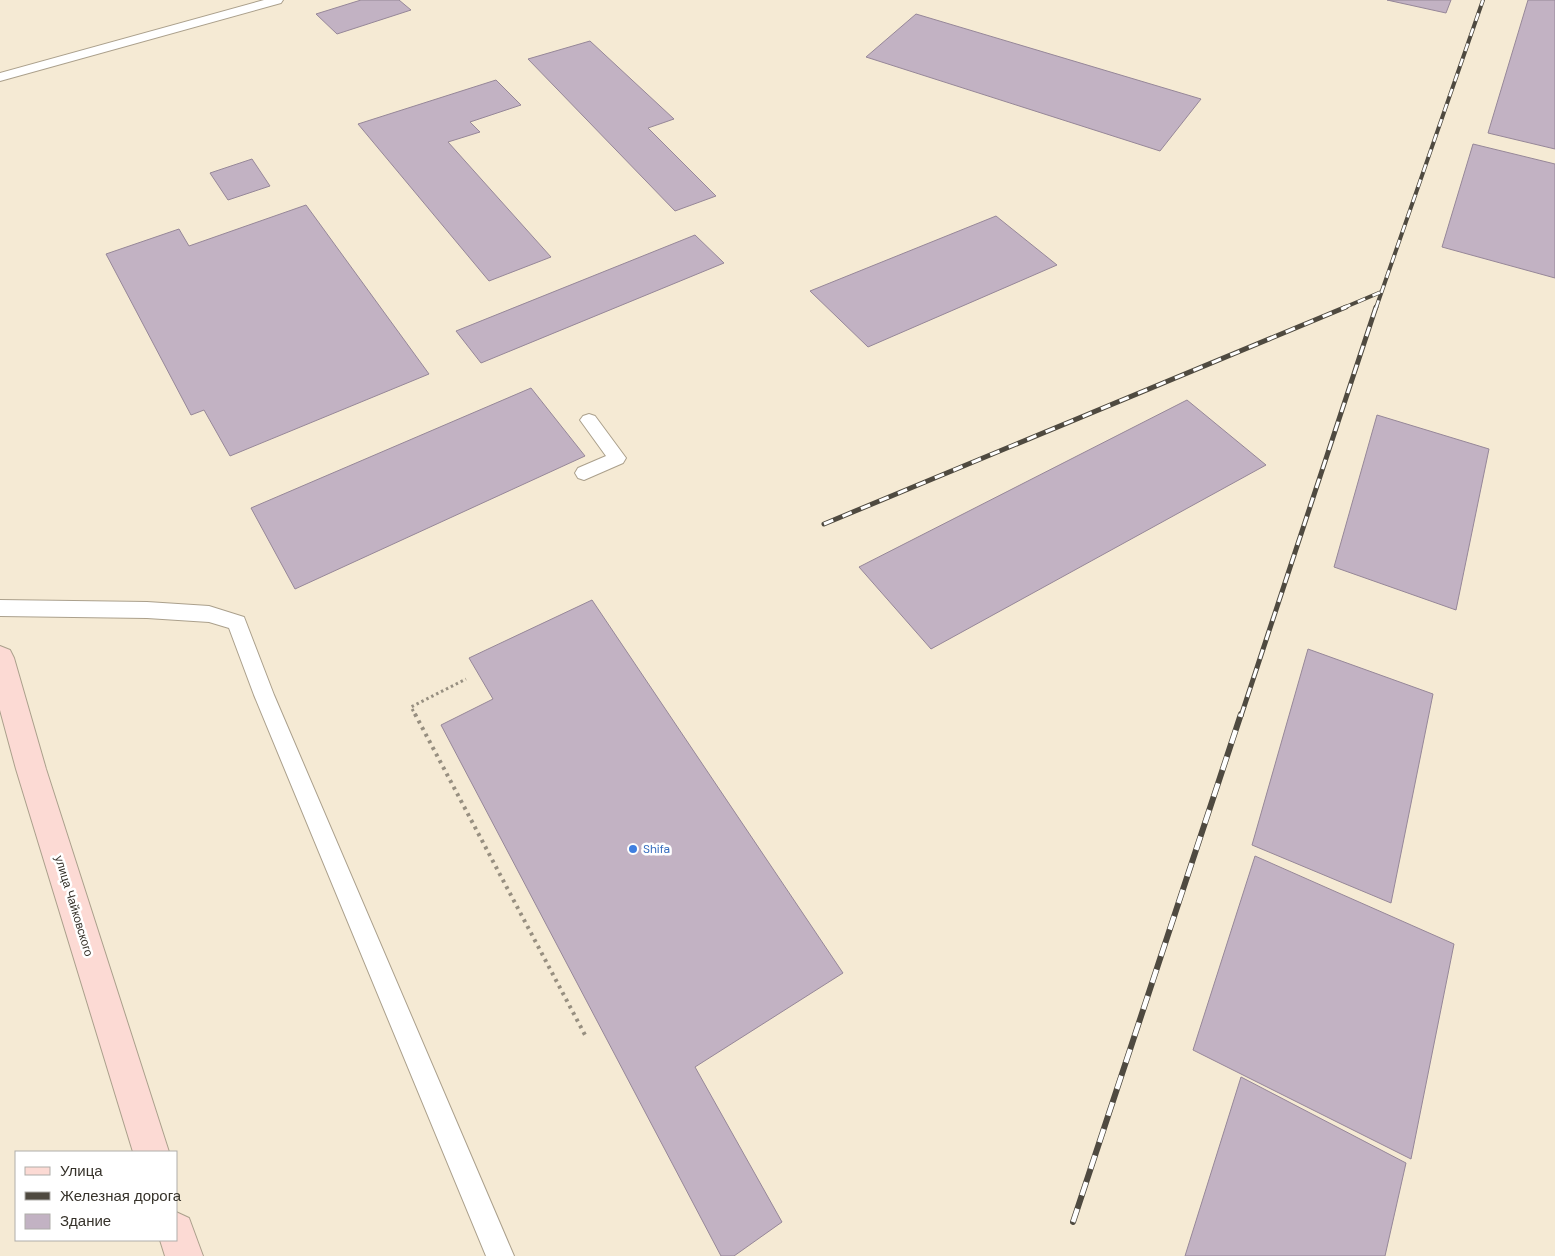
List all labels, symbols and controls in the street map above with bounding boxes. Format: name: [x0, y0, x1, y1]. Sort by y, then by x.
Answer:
place label: Shifa: [643, 841, 670, 857]
marker: Shifa: [627, 843, 639, 855]
street label: улица Чайковского: [51, 854, 97, 959]
legend: [15, 1151, 178, 1241]
text: Улица: [60, 1161, 103, 1181]
text: Железная дорога: [60, 1186, 182, 1206]
text: Здание: [60, 1211, 111, 1231]

